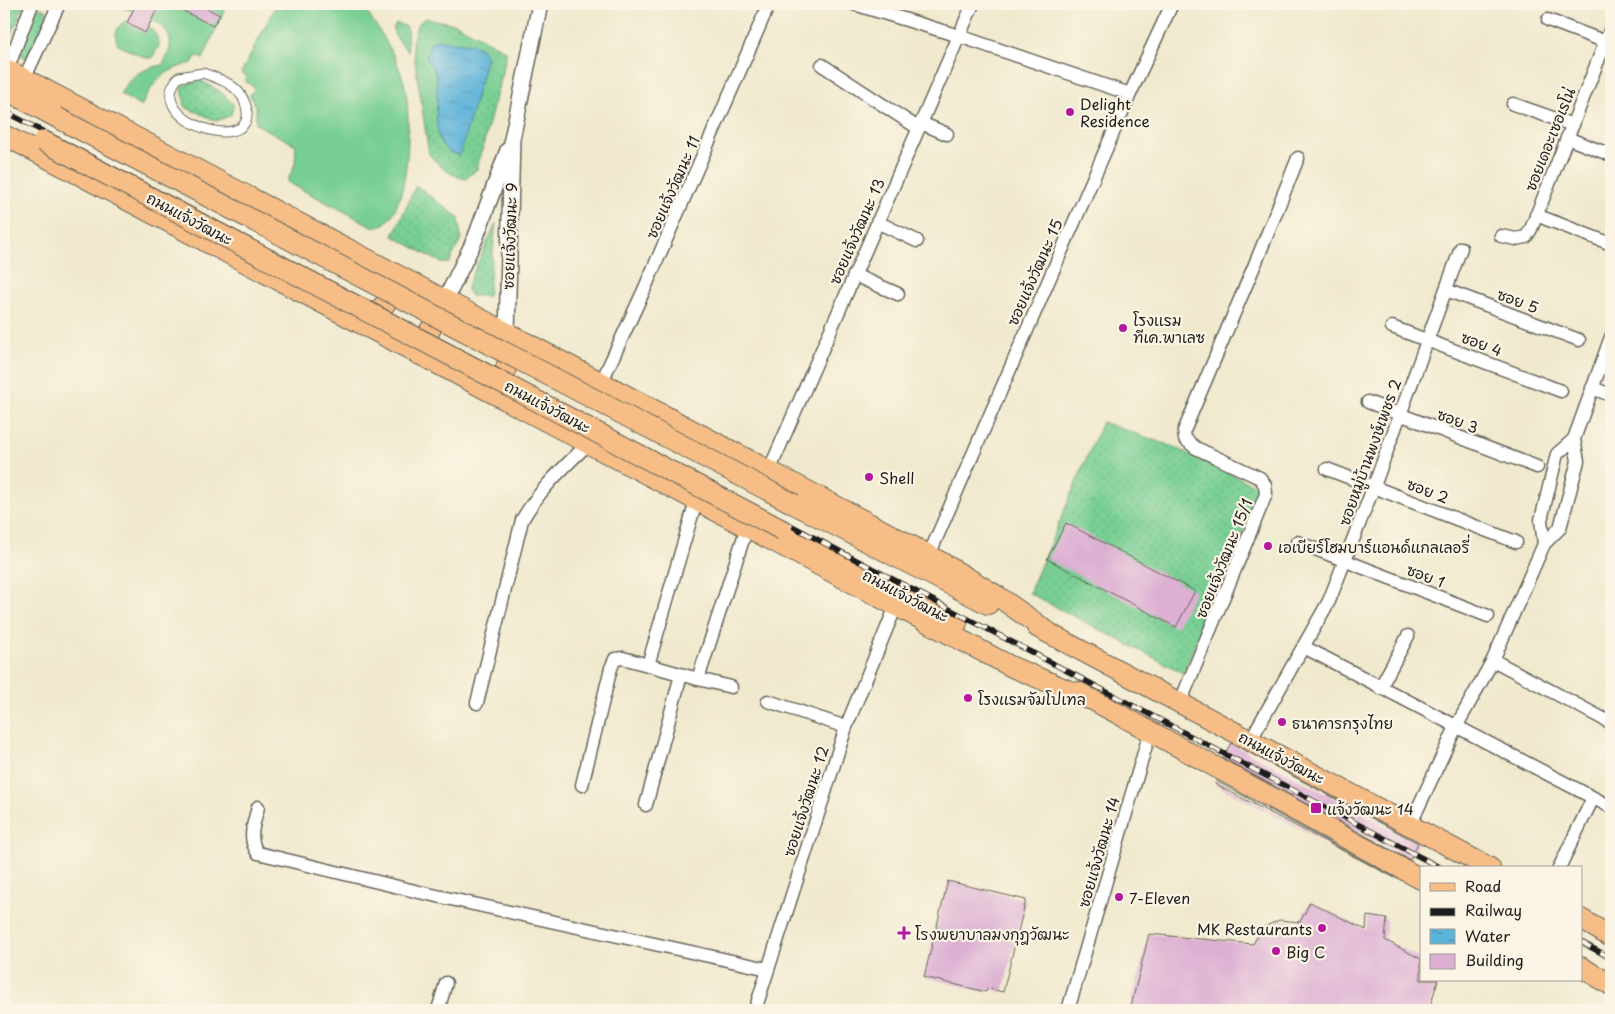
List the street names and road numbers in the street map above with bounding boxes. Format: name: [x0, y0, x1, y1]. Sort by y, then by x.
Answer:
street label: ซอยเดอะเซอเรโน่: [1518, 84, 1580, 194]
street label: ซอยแจ้งวัฒนะ 11: [639, 132, 705, 242]
street label: ซอยแจ้งวัฒนะ 13: [822, 174, 890, 288]
street label: ซอยแจ้งวัฒนะ 9: [496, 182, 522, 290]
street label: ถนนแจ้งวัฒนะ: [143, 186, 237, 250]
street label: ซอยแจ้งวัฒนะ 15: [1000, 215, 1068, 329]
street label: ซอย 5: [1494, 282, 1542, 318]
street label: ซอย 4: [1458, 325, 1506, 361]
street label: ถนนแจ้งวัฒนะ: [501, 374, 595, 438]
street label: ซอยหมู่บ้านพงษ์เพชร 2: [1332, 375, 1407, 529]
street label: ซอย 3: [1434, 402, 1482, 438]
street label: ซอย 2: [1404, 471, 1452, 509]
street label: ซอยแจ้งวัฒนะ 15/1: [1188, 494, 1258, 622]
street label: ซอย 1: [1403, 557, 1449, 593]
street label: ถนนแจ้งวัฒนะ: [859, 563, 953, 627]
street label: ถนนแจ้งวัฒนะ: [1235, 725, 1329, 789]
street label: ซอยแจ้งวัฒนะ 12: [776, 743, 834, 859]
street label: ซอยแจ้งวัฒนะ 14: [1071, 794, 1125, 910]

